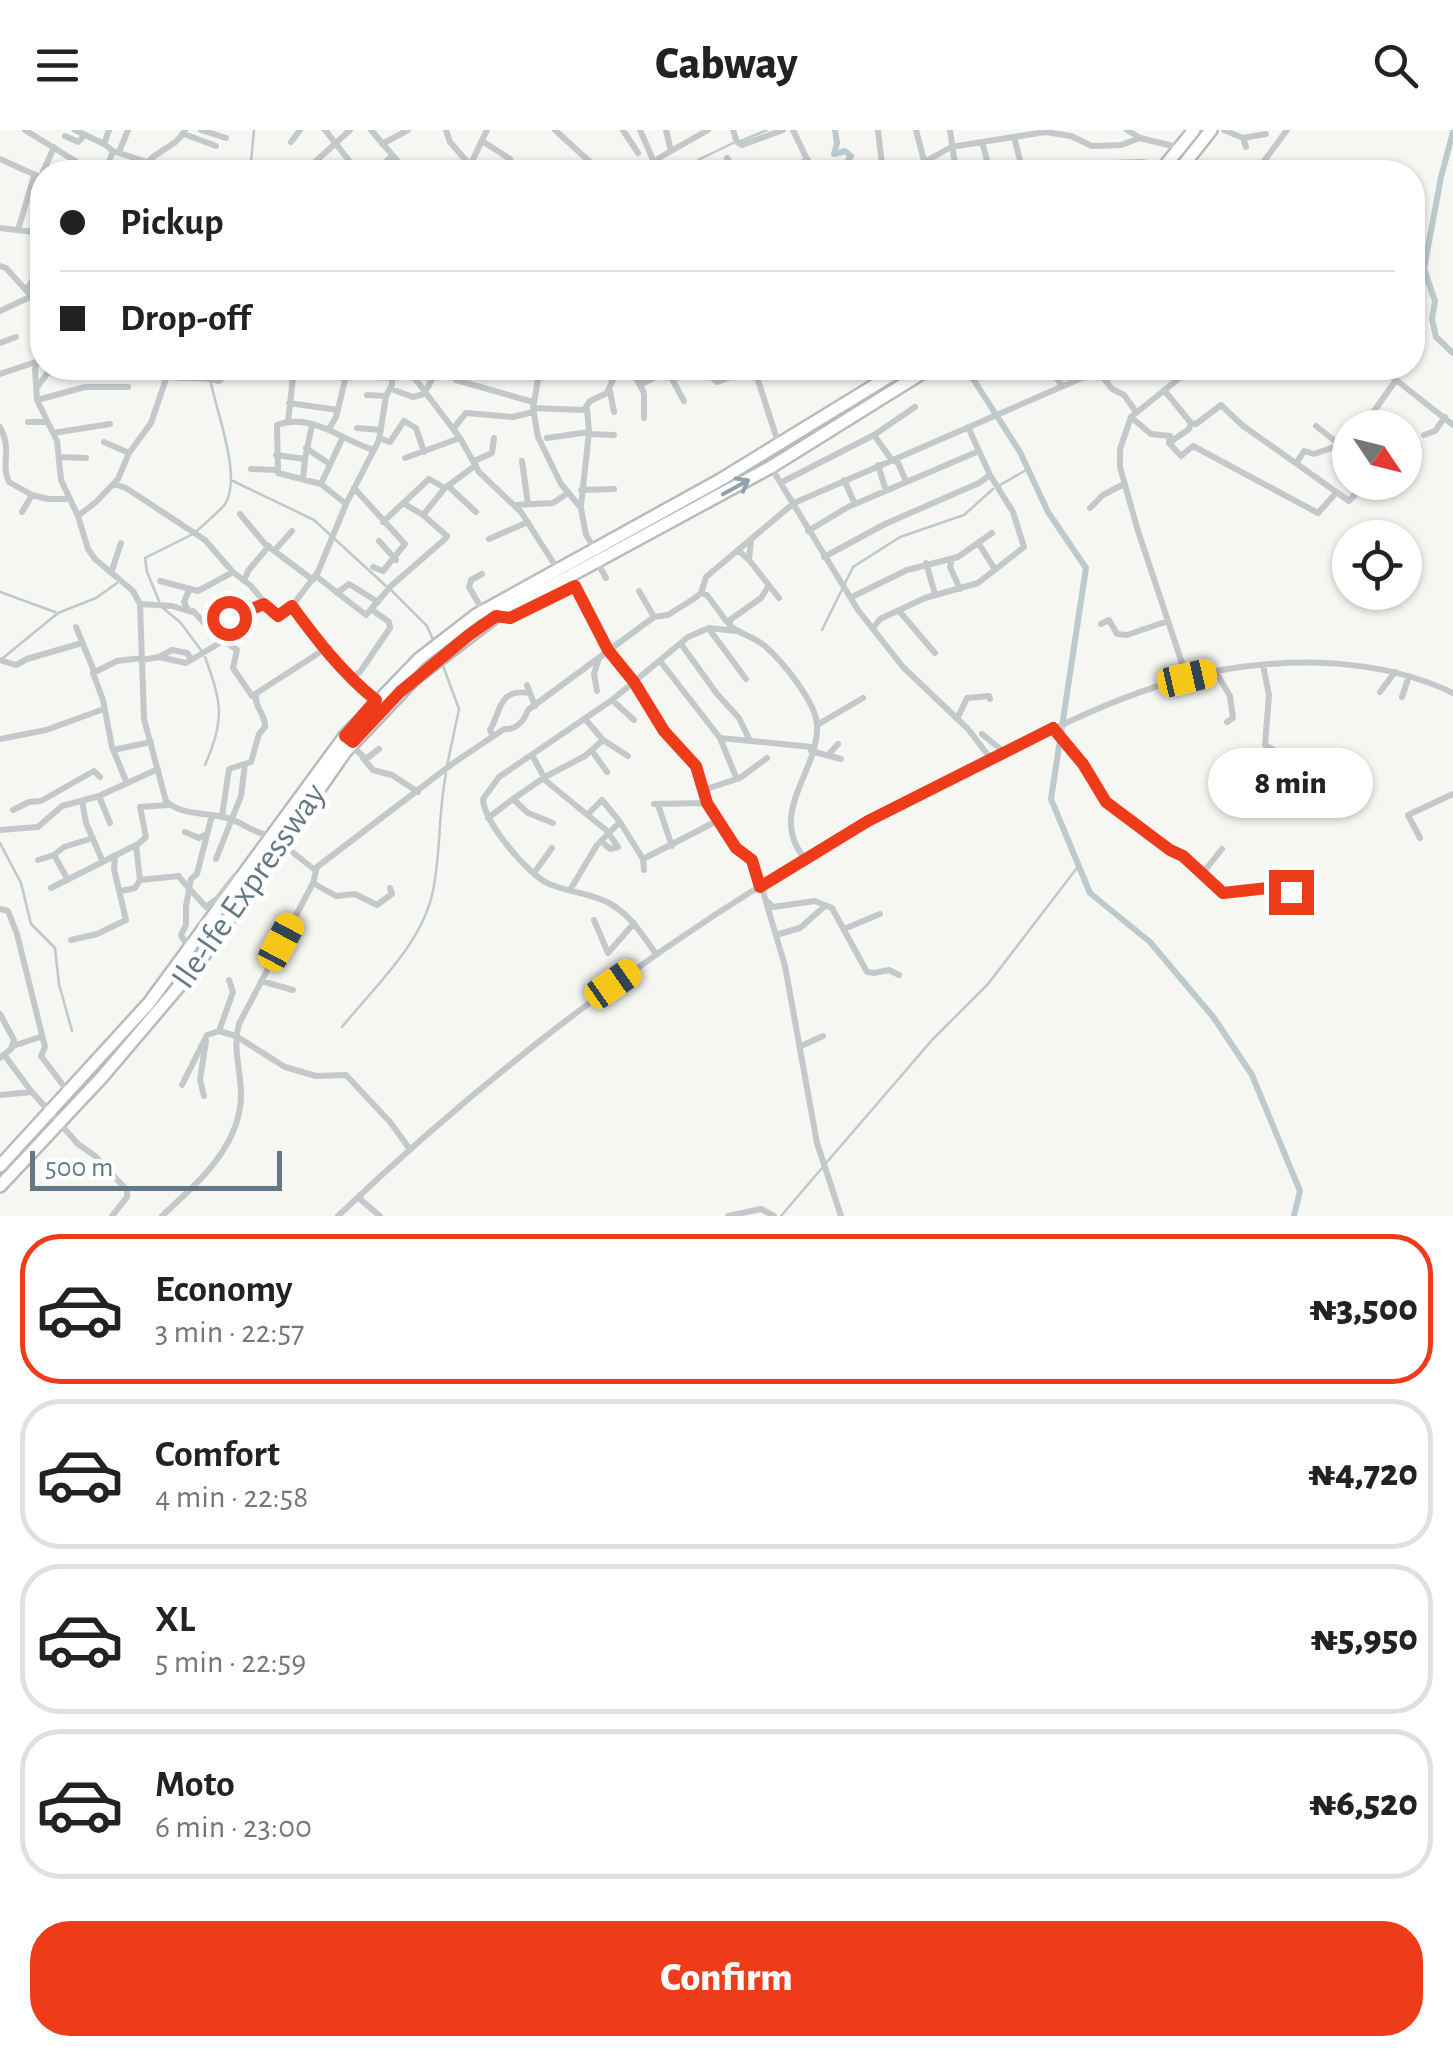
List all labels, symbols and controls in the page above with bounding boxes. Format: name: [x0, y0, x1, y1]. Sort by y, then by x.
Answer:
icon: menu: [30, 38, 85, 93]
icon: search: [1368, 38, 1423, 93]
text: Cabway: [655, 42, 798, 87]
text: Pickup: [120, 204, 224, 242]
text: Drop-off: [120, 300, 251, 338]
north arrow: [1332, 410, 1422, 500]
map controls: [1332, 410, 1422, 610]
one-way arrow: [720, 477, 750, 497]
button: locate: [1332, 520, 1422, 610]
route start: [207, 596, 252, 641]
car: [1154, 657, 1220, 699]
callout: 8 min: [1208, 747, 1374, 817]
text: 8 min: [1254, 767, 1327, 799]
street label: Ile-Ife Expressway: [165, 777, 333, 995]
route end: [1269, 870, 1314, 915]
car: [254, 908, 308, 976]
car: [580, 955, 646, 1013]
scale bar: [30, 1146, 282, 1190]
text: 500 m: [45, 1154, 113, 1182]
icon: car: [35, 1264, 125, 1354]
text: Economy: [155, 1271, 293, 1309]
text: ₦3,500: [1310, 1290, 1418, 1328]
text: 3 min · 22:57: [155, 1316, 304, 1348]
icon: car: [35, 1429, 125, 1519]
text: Comfort: [155, 1436, 280, 1474]
text: ₦4,720: [1308, 1455, 1418, 1493]
text: 4 min · 22:58: [155, 1481, 308, 1513]
icon: car: [35, 1594, 125, 1684]
text: XL: [155, 1601, 195, 1639]
text: ₦5,950: [1311, 1620, 1418, 1658]
text: 5 min · 22:59: [155, 1646, 306, 1678]
icon: car: [35, 1759, 125, 1849]
text: Moto: [155, 1766, 235, 1804]
text: ₦6,520: [1309, 1785, 1418, 1823]
text: 6 min · 23:00: [155, 1811, 312, 1843]
button: Confirm: [30, 1921, 1423, 2036]

